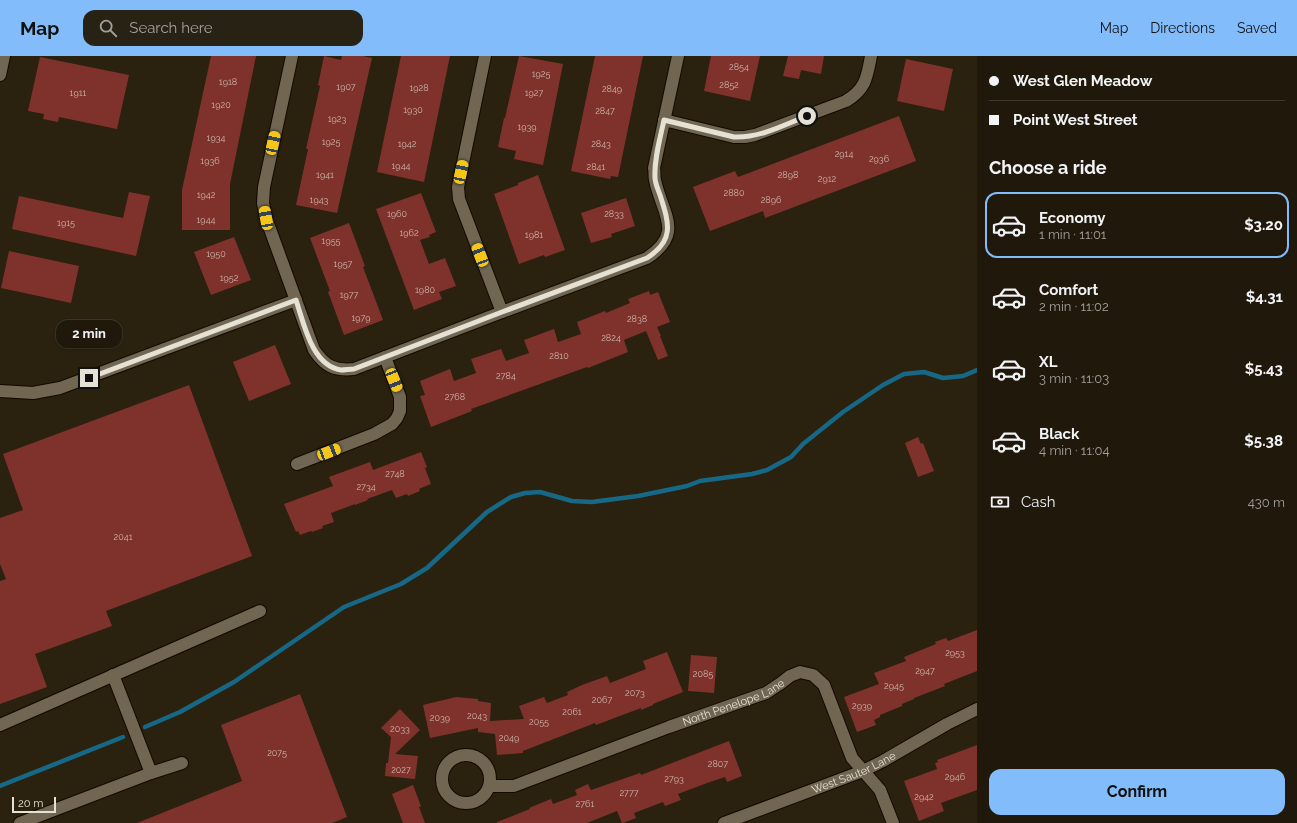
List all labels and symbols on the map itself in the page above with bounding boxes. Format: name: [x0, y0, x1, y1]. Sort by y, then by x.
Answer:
house number: 2854: [729, 62, 749, 72]
house number: 1925: [532, 69, 550, 79]
house number: 1918: [219, 77, 237, 87]
house number: 2852: [719, 80, 739, 90]
house number: 1907: [336, 82, 356, 92]
house number: 1928: [409, 83, 429, 93]
house number: 2849: [602, 84, 622, 94]
house number: 1911: [70, 88, 87, 98]
house number: 1927: [525, 88, 543, 98]
house number: 1920: [211, 100, 231, 110]
house number: 1930: [403, 105, 423, 115]
house number: 2847: [595, 106, 615, 116]
route start: [798, 107, 816, 125]
house number: 1923: [328, 114, 347, 124]
house number: 1939: [517, 122, 537, 132]
car: [265, 130, 281, 156]
house number: 1934: [207, 133, 226, 143]
house number: 1925: [322, 137, 340, 147]
house number: 1942: [398, 139, 417, 149]
house number: 2843: [591, 139, 611, 149]
house number: 2914: [835, 149, 853, 159]
house number: 2936: [869, 154, 890, 164]
house number: 1936: [200, 156, 220, 166]
car: [453, 159, 469, 185]
house number: 1944: [392, 161, 411, 171]
house number: 2841: [587, 162, 606, 172]
house number: 1941: [316, 170, 334, 180]
house number: 2898: [778, 170, 798, 180]
house number: 2912: [818, 174, 837, 184]
house number: 2880: [724, 188, 745, 198]
house number: 1942: [197, 190, 216, 200]
house number: 1943: [310, 195, 329, 205]
house number: 2896: [761, 195, 782, 205]
car: [258, 205, 274, 231]
house number: 1960: [387, 209, 408, 219]
house number: 2833: [604, 209, 624, 219]
house number: 1944: [197, 215, 216, 225]
house number: 1915: [57, 218, 75, 228]
house number: 1962: [399, 228, 419, 238]
house number: 1981: [525, 230, 543, 240]
house number: 1955: [322, 236, 341, 246]
car: [470, 242, 490, 268]
house number: 1950: [206, 249, 226, 259]
house number: 1957: [334, 259, 353, 269]
house number: 1952: [220, 273, 239, 283]
house number: 1980: [415, 285, 435, 295]
house number: 1977: [340, 290, 359, 300]
house number: 1979: [351, 313, 371, 323]
house number: 2838: [627, 314, 647, 324]
callout: 2 min: [56, 320, 122, 348]
house number: 2824: [601, 333, 621, 343]
house number: 2810: [549, 351, 569, 361]
car: [384, 367, 404, 393]
route end: [80, 369, 98, 387]
house number: 2784: [496, 371, 516, 381]
house number: 2768: [445, 392, 465, 402]
car: [316, 442, 342, 462]
house number: 2748: [385, 469, 405, 479]
house number: 2734: [356, 482, 376, 492]
house number: 2041: [114, 532, 133, 542]
house number: 2953: [945, 648, 965, 658]
house number: 2947: [915, 666, 935, 676]
house number: 2085: [693, 669, 713, 679]
street label: North Penelope Lane: [681, 676, 788, 729]
house number: 2945: [884, 681, 904, 691]
house number: 2073: [625, 688, 645, 698]
house number: 2067: [592, 695, 612, 705]
house number: 2939: [852, 701, 872, 711]
house number: 2061: [562, 707, 582, 717]
house number: 2043: [467, 711, 487, 721]
house number: 2039: [430, 713, 450, 723]
house number: 2055: [529, 717, 549, 727]
house number: 2033: [390, 724, 410, 734]
house number: 2049: [499, 733, 519, 743]
house number: 2075: [267, 748, 287, 758]
street label: West Sauter Lane: [810, 749, 898, 797]
house number: 2807: [708, 759, 728, 769]
house number: 2027: [391, 765, 411, 775]
house number: 2946: [945, 772, 966, 782]
house number: 2793: [664, 774, 684, 784]
house number: 2777: [619, 788, 639, 798]
house number: 2942: [914, 792, 934, 802]
scale bar: [12, 795, 56, 814]
house number: 2761: [576, 799, 595, 809]

